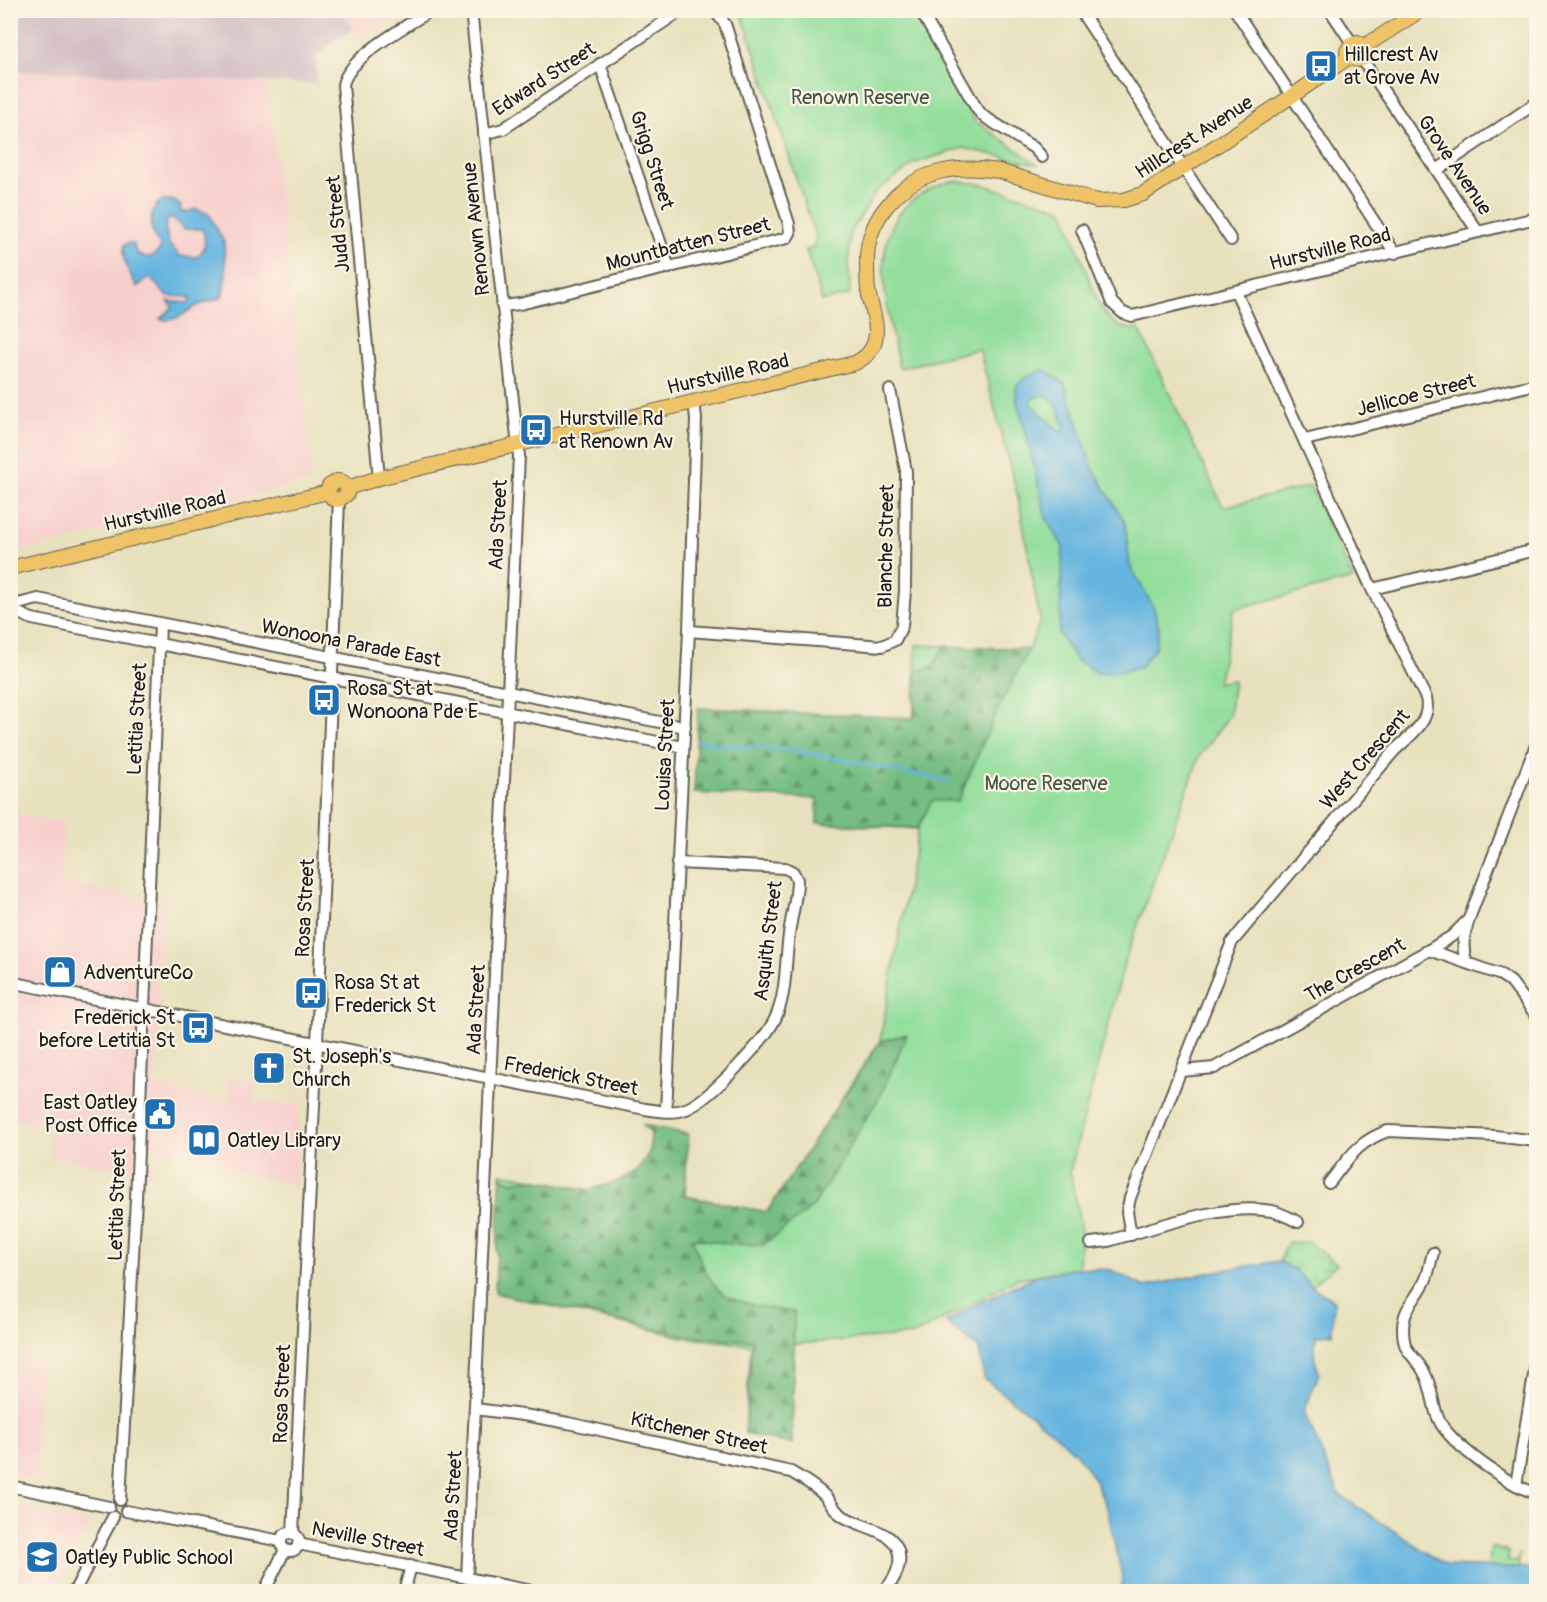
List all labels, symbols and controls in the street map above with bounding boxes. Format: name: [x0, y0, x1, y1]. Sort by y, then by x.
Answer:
street label: Edward Street: [488, 36, 601, 122]
place label: Hillcrest Av at Grove Av: [1344, 42, 1440, 90]
bus stop icon: Hillcrest Av at Grove Av: [1303, 48, 1339, 84]
park label: Renown Reserve: [791, 85, 929, 110]
street label: Hillcrest Avenue: [1130, 90, 1258, 184]
street label: Grigg Street: [624, 107, 680, 214]
street label: Grove Avenue: [1412, 110, 1498, 220]
street label: Renown Avenue: [457, 161, 495, 297]
street label: Judd Street: [320, 173, 356, 274]
street label: Mountbatten Street: [603, 211, 774, 276]
street label: Hurstville Road: [1267, 222, 1393, 276]
street label: Hurstville Road: [665, 348, 791, 400]
street label: Jellicoe Street: [1354, 368, 1479, 422]
place label: Hurstville Rd at Renown Av: [559, 406, 673, 454]
bus stop icon: Hurstville Rd at Renown Av: [518, 412, 554, 448]
street label: Ada Street: [483, 478, 513, 571]
street label: Blanche Street: [872, 483, 900, 608]
street label: Hurstville Road: [102, 485, 228, 537]
street label: Wonoona Parade East: [259, 613, 444, 673]
street label: Letitia Street: [122, 661, 152, 776]
place label: Rosa St at Wonoona Pde E: [347, 676, 478, 724]
bus stop icon: Rosa St at Wonoona Pde E: [306, 682, 342, 718]
street label: Louisa Street: [650, 697, 680, 812]
street label: West Crescent: [1315, 703, 1416, 814]
park label: Moore Reserve: [984, 771, 1108, 796]
street label: Rosa Street: [290, 857, 320, 958]
street label: Asquith Street: [748, 879, 788, 1003]
street label: The Crescent: [1300, 932, 1411, 1008]
shop icon: AdventureCo: [42, 954, 78, 990]
place label: AdventureCo: [83, 960, 193, 985]
street label: Ada Street: [461, 963, 491, 1056]
place label: Rosa St at Frederick St: [334, 970, 437, 1018]
bus stop icon: Rosa St at Frederick St: [293, 975, 329, 1011]
place label: Frederick St before Letitia St: [39, 1005, 176, 1053]
bus stop icon: Frederick St before Letitia St: [180, 1010, 216, 1046]
place label: St. Joseph's Church: [292, 1044, 391, 1092]
church icon: St. Joseph's Church: [251, 1050, 287, 1086]
street label: Frederick Street: [502, 1051, 641, 1101]
place label: East Oatley Post Office: [43, 1090, 137, 1138]
public building icon: East Oatley Post Office: [142, 1096, 178, 1132]
library icon: Oatley Library: [186, 1122, 222, 1158]
place label: Oatley Library: [227, 1128, 341, 1153]
street label: Letitia Street: [103, 1148, 131, 1262]
street label: Rosa Street: [268, 1343, 296, 1444]
street label: Kitchener Street: [628, 1406, 771, 1460]
street label: Ada Street: [438, 1449, 468, 1542]
street label: Neville Street: [310, 1516, 427, 1562]
school or university icon: Oatley Public School: [24, 1539, 60, 1575]
place label: Oatley Public School: [65, 1545, 233, 1570]

